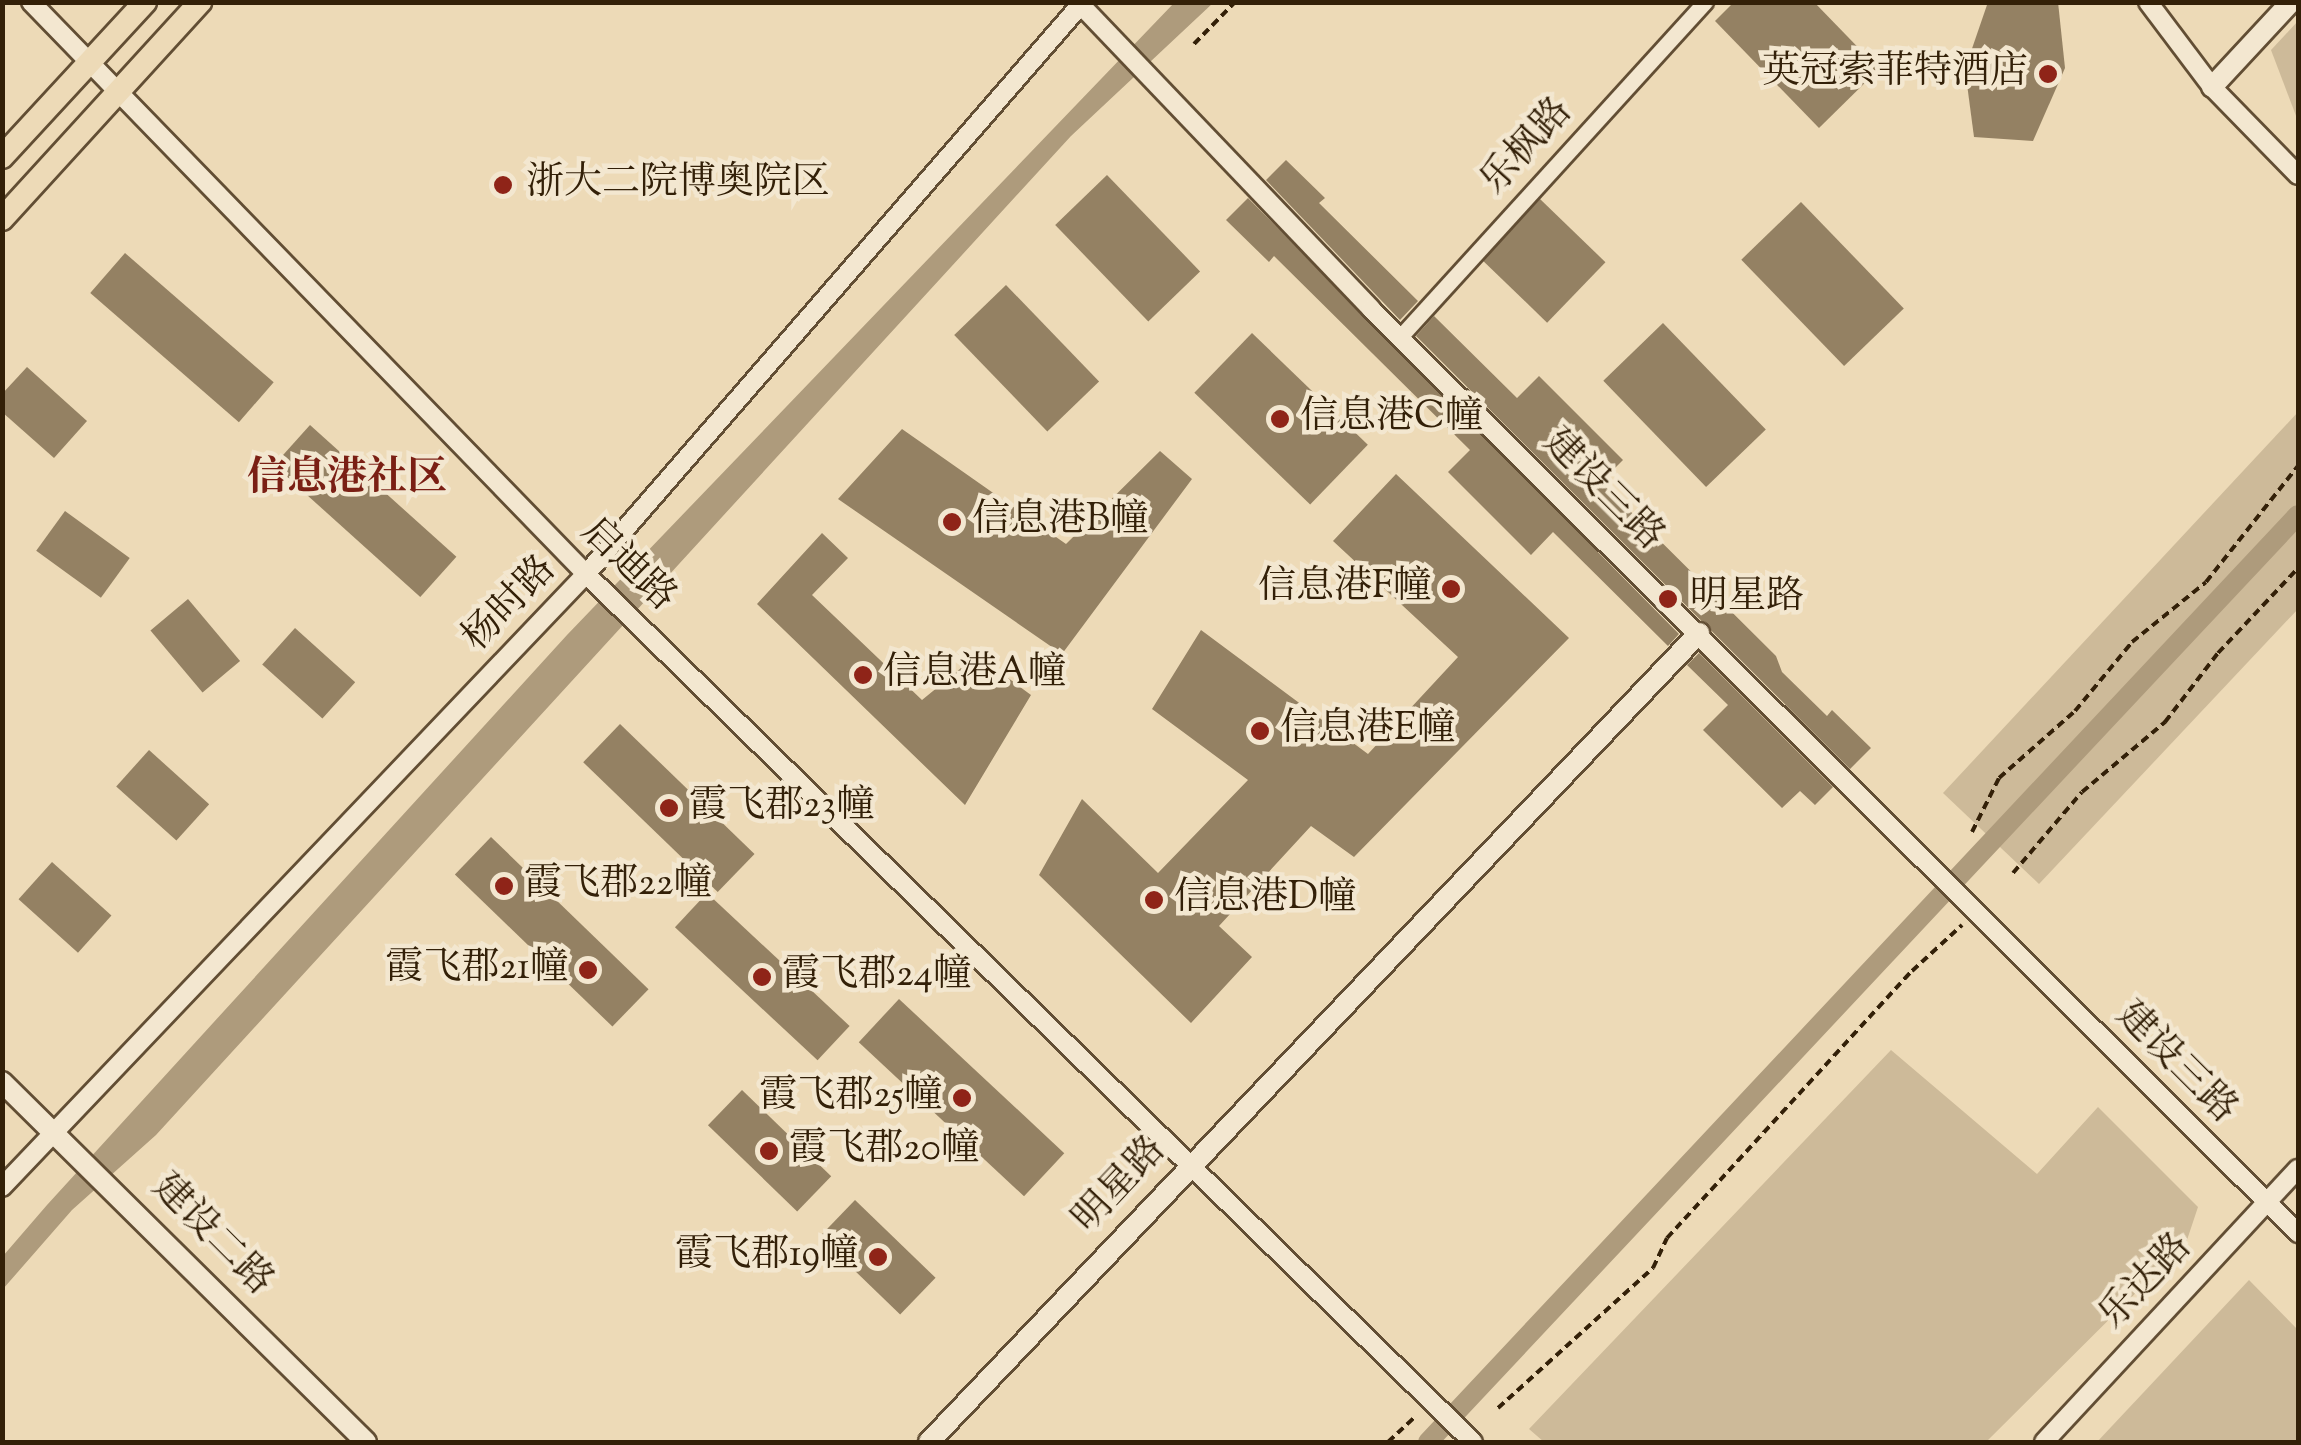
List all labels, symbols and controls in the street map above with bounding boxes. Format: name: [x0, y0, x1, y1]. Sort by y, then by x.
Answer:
place label: 英冠索菲特酒店: [1762, 51, 2028, 97]
marker: 英冠索菲特酒店: [2037, 63, 2059, 85]
street label: 乐枫路: [1473, 90, 1583, 206]
place label: 浙大二院博奥院区: [526, 162, 830, 208]
marker: 浙大二院博奥院区: [490, 172, 516, 198]
place label: 信息港C幢: [1300, 396, 1483, 442]
marker: 信息港C幢: [1269, 408, 1291, 430]
street label: 建设三路: [1532, 421, 1672, 561]
district label: 信息港社区: [247, 456, 447, 504]
place label: 信息港B幢: [972, 499, 1148, 545]
street label: 启迪路: [570, 510, 684, 622]
marker: 信息港B幢: [941, 511, 963, 533]
street label: 杨时路: [455, 548, 567, 662]
place label: 信息港F幢: [1258, 566, 1431, 612]
place label: 明星路: [1690, 576, 1804, 622]
marker: 信息港F幢: [1440, 578, 1462, 600]
marker: 明星路: [1655, 586, 1681, 612]
place label: 信息港A幢: [883, 652, 1066, 698]
marker: 信息港A幢: [852, 664, 874, 686]
place label: 信息港E幢: [1280, 708, 1455, 754]
marker: 信息港E幢: [1249, 720, 1271, 742]
place label: 霞飞郡23幢: [689, 785, 874, 831]
marker: 霞飞郡23幢: [658, 797, 680, 819]
place label: 霞飞郡22幢: [524, 863, 712, 909]
marker: 霞飞郡22幢: [493, 875, 515, 897]
place label: 信息港D幢: [1174, 877, 1356, 923]
marker: 信息港D幢: [1143, 889, 1165, 911]
place label: 霞飞郡21幢: [385, 947, 568, 993]
place label: 霞飞郡24幢: [782, 954, 971, 1000]
marker: 霞飞郡21幢: [577, 959, 599, 981]
marker: 霞飞郡24幢: [751, 966, 773, 988]
street label: 建设三路: [2105, 994, 2245, 1134]
place label: 霞飞郡25幢: [759, 1075, 942, 1121]
marker: 霞飞郡25幢: [951, 1087, 973, 1109]
place label: 霞飞郡20幢: [789, 1128, 979, 1174]
street label: 明星路: [1065, 1129, 1177, 1243]
marker: 霞飞郡20幢: [758, 1140, 780, 1162]
street label: 建设二路: [141, 1166, 281, 1306]
street label: 乐达路: [2091, 1226, 2203, 1340]
place label: 霞飞郡19幢: [675, 1234, 858, 1280]
marker: 霞飞郡19幢: [867, 1246, 889, 1268]

